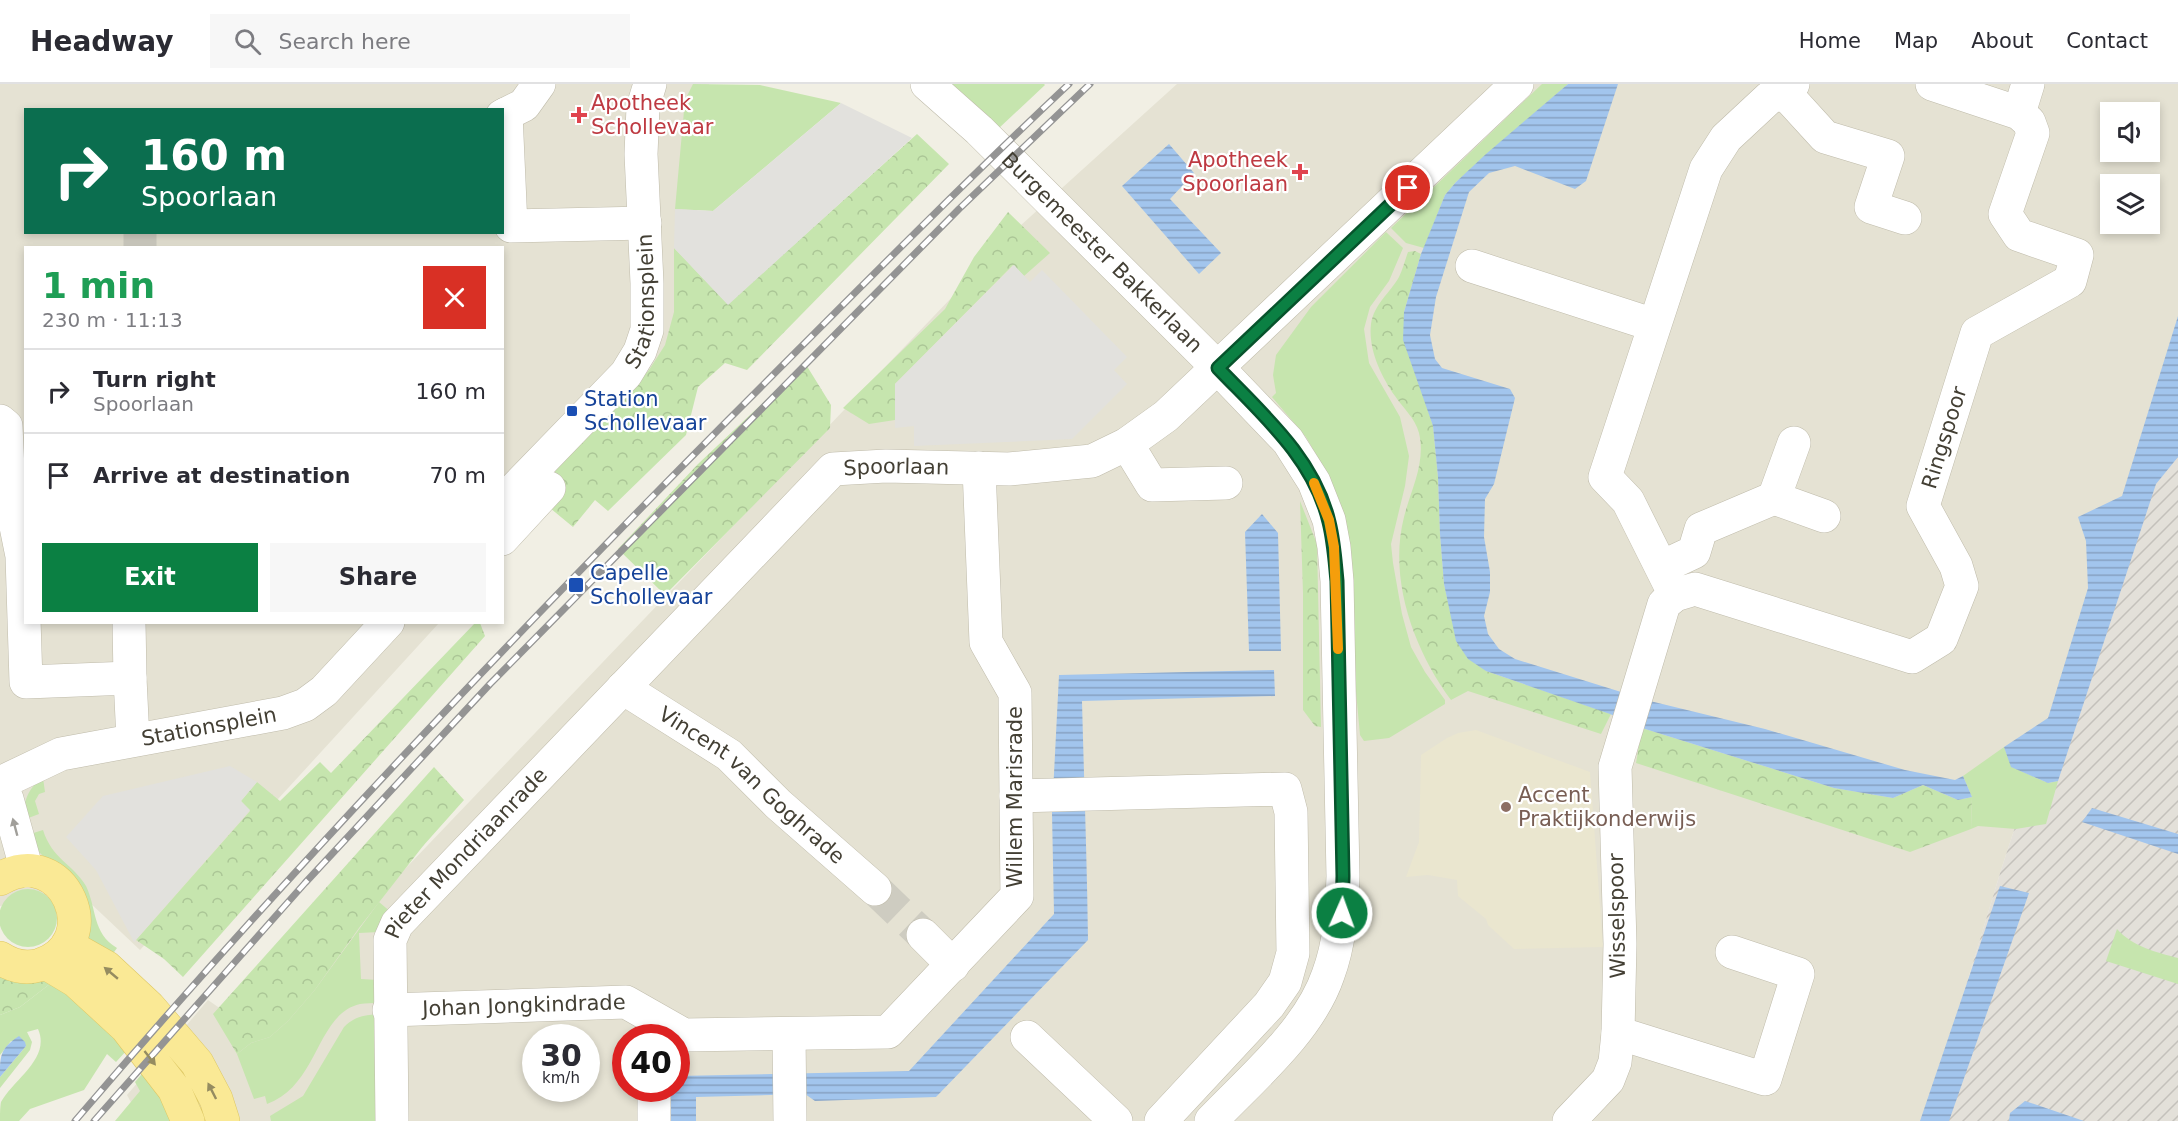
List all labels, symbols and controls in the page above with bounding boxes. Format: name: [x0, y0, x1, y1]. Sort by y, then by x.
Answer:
search box: [210, 14, 630, 68]
text: Headway: [30, 25, 174, 58]
icon: search: [231, 25, 264, 58]
text: Search here: [279, 29, 411, 54]
text: Home: [1799, 29, 1861, 53]
text: Map: [1894, 29, 1938, 53]
text: About: [1971, 29, 2033, 53]
text: Contact: [2066, 29, 2148, 53]
place label: Apotheek Schollevaar: [591, 91, 714, 139]
map controls: [2100, 102, 2160, 234]
button: sound: [2100, 102, 2160, 162]
marker: Apotheek Schollevaar: [572, 108, 586, 122]
text: 160 m: [141, 131, 287, 180]
icon: right: [42, 132, 120, 210]
street label: Burgemeester Bakkerlaan: [997, 148, 1207, 357]
place label: Apotheek Spoorlaan: [1182, 148, 1289, 196]
pin: [1382, 162, 1433, 213]
marker: Apotheek Spoorlaan: [1293, 165, 1307, 179]
icon: arrive: [1391, 171, 1424, 204]
button: layers: [2100, 174, 2160, 234]
text: Spoorlaan: [141, 181, 277, 212]
street label: Stationsplein: [620, 233, 659, 373]
text: 1 min: [42, 265, 155, 306]
button: close: [423, 266, 486, 329]
text: 230 m · 11:13: [42, 308, 183, 332]
text: Turn right: [93, 367, 216, 392]
icon: right: [42, 375, 75, 408]
text: 160 m: [416, 379, 486, 404]
street label: Ringspoor: [1917, 383, 1972, 492]
place label: Station Schollevaar: [584, 387, 707, 435]
text: Spoorlaan: [93, 392, 194, 416]
marker: Station Schollevaar: [565, 404, 579, 418]
street label: Spoorlaan: [843, 454, 950, 480]
icon: arrive: [42, 459, 75, 492]
text: Arrive at destination: [93, 463, 350, 488]
text: 70 m: [430, 463, 486, 488]
button: Exit: [42, 543, 258, 612]
button: Share: [270, 543, 486, 612]
place label: Capelle Schollevaar: [590, 561, 713, 609]
marker: Capelle Schollevaar: [567, 576, 585, 594]
street label: Stationsplein: [139, 702, 278, 751]
street label: Vincent van Goghrade: [654, 702, 850, 869]
street label: Willem Marisrade: [1003, 706, 1027, 888]
street label: Pieter Mondriaanrade: [380, 763, 552, 942]
place label: Accent Praktijkonderwijs: [1518, 783, 1696, 831]
marker: Accent Praktijkonderwijs: [1499, 800, 1513, 814]
one-way arrow: [9, 818, 19, 836]
street label: Wisselspoor: [1604, 853, 1630, 979]
position arrow: [1310, 881, 1374, 945]
one-way arrow: [103, 966, 119, 979]
street label: Johan Jongkindrade: [420, 990, 626, 1021]
speed limit sign: 40: [612, 1024, 690, 1102]
text: 30: [540, 1038, 582, 1073]
one-way arrow: [143, 1050, 156, 1066]
text: km/h: [542, 1069, 580, 1087]
one-way arrow: [207, 1083, 217, 1100]

